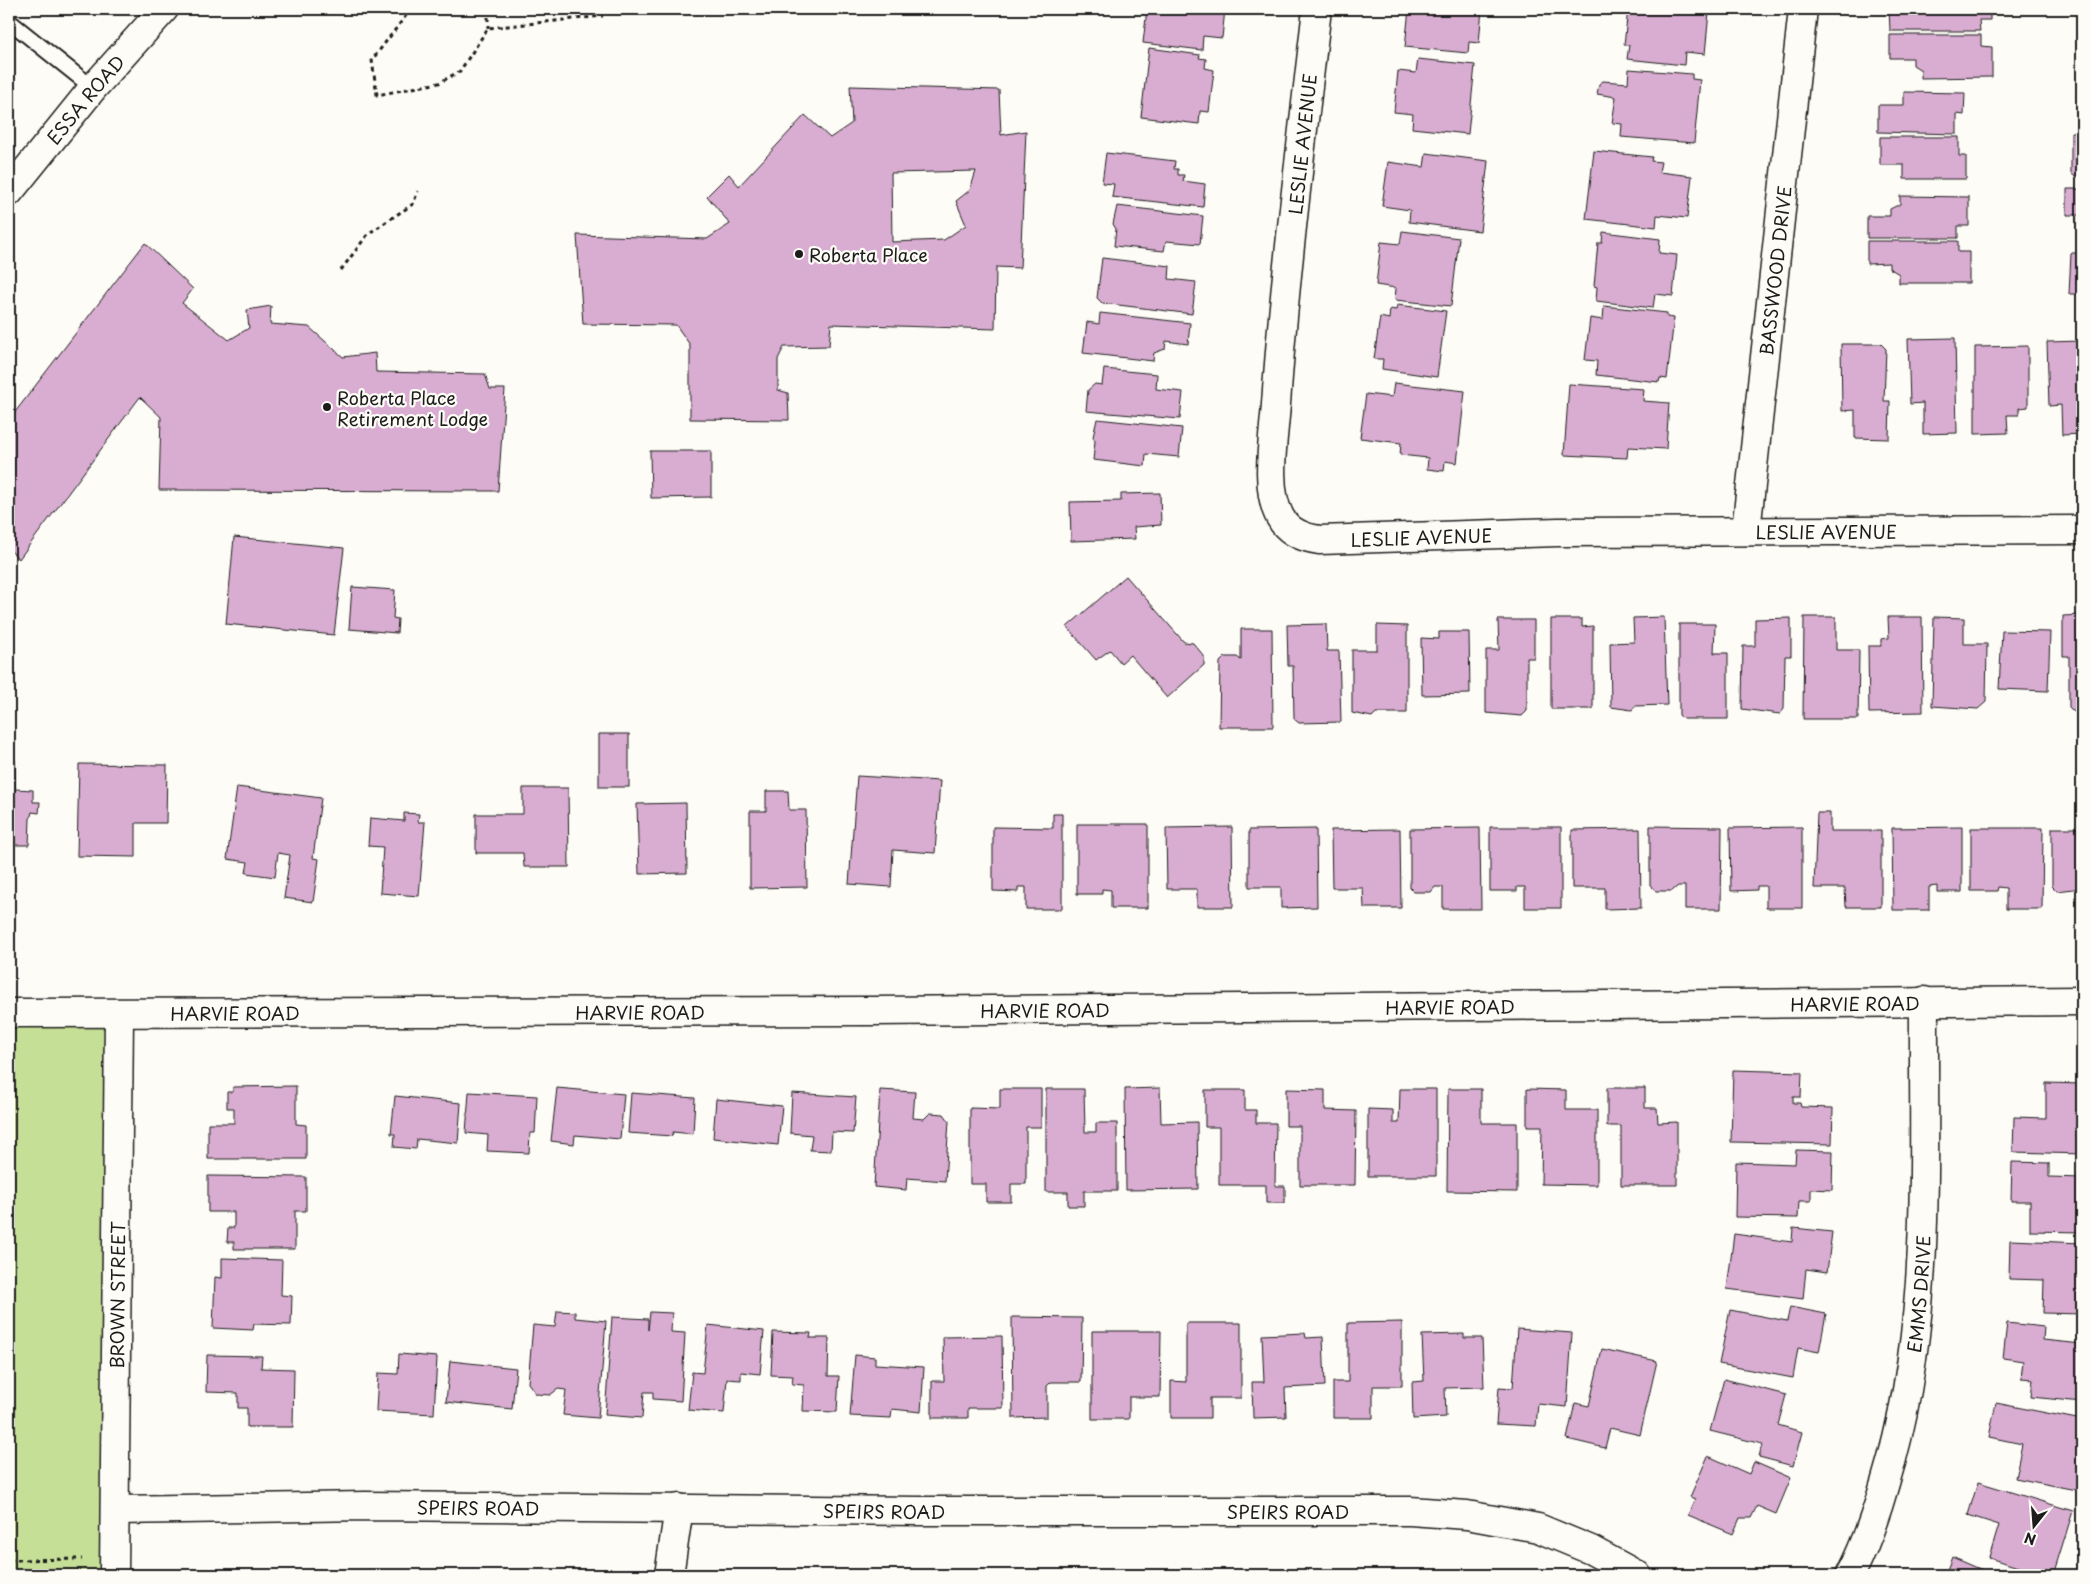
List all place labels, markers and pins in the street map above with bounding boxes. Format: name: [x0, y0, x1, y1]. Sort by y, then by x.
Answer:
place label: Roberta Place: [809, 241, 928, 268]
marker: Roberta Place: [793, 248, 805, 260]
place label: Roberta Place Retirement Lodge: [337, 384, 488, 432]
marker: Roberta Place Retirement Lodge: [321, 401, 333, 413]

